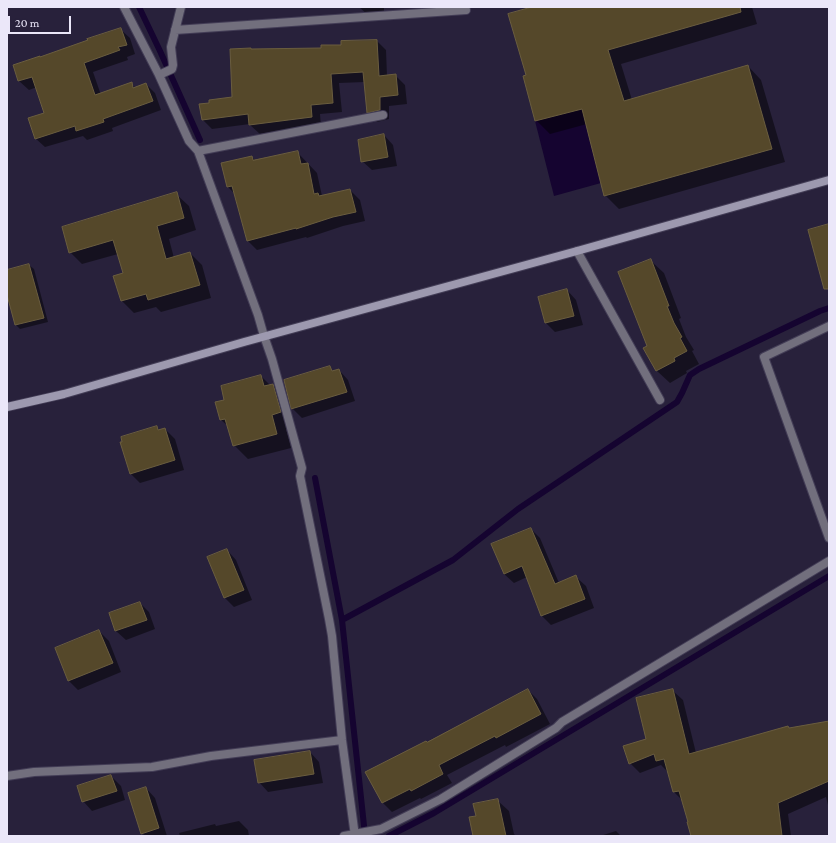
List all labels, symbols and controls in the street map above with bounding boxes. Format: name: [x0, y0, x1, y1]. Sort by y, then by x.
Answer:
scale bar: [10, 8, 73, 34]
text: 20 m: [15, 16, 39, 30]

